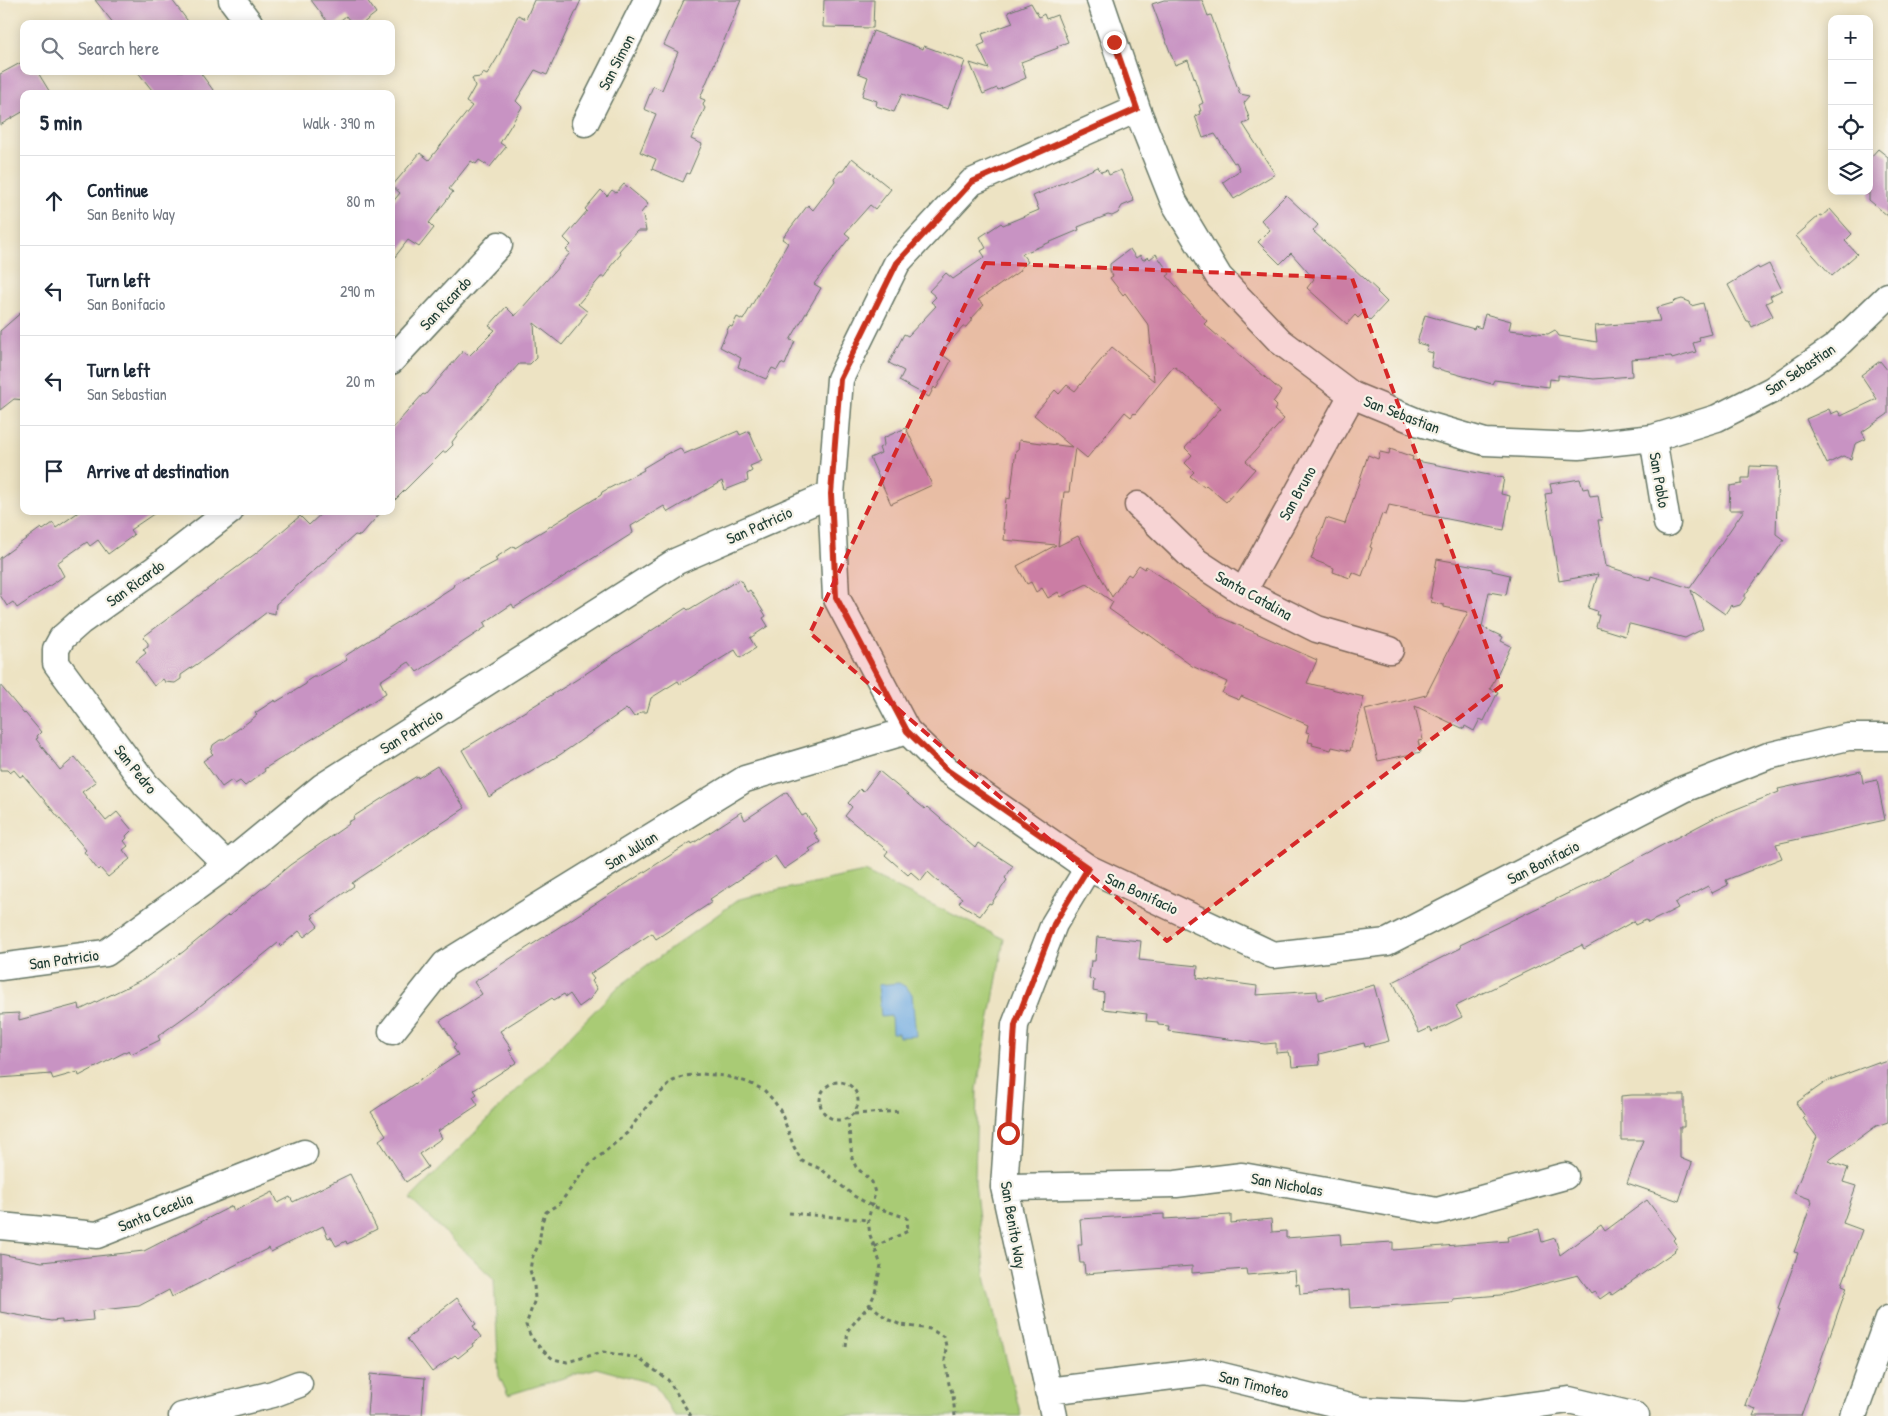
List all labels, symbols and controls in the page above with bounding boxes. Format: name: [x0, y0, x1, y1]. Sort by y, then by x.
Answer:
map controls: [1828, 15, 1873, 195]
button: +: [1828, 15, 1873, 60]
search box: [20, 20, 395, 75]
street label: San Simon: [593, 30, 639, 94]
route end: [1103, 31, 1126, 54]
icon: search: [38, 34, 66, 62]
text: Search here: [78, 35, 159, 61]
button: −: [1828, 60, 1873, 105]
button: locate: [1828, 105, 1873, 150]
text: 5 min: [40, 108, 82, 137]
text: Walk · 390 m: [303, 112, 375, 134]
button: layers: [1828, 150, 1873, 195]
text: Continue: [87, 177, 148, 203]
icon: ahead: [40, 187, 68, 215]
text: 80 m: [346, 190, 375, 212]
text: San Benito Way: [87, 203, 175, 225]
text: Turn left: [87, 267, 150, 293]
street label: San Ricardo: [414, 271, 476, 335]
icon: left: [40, 277, 68, 305]
text: 290 m: [340, 280, 375, 302]
text: San Bonifacio: [87, 293, 165, 315]
street label: San Sebastian: [1761, 338, 1839, 400]
text: Turn left: [87, 357, 150, 383]
icon: left: [40, 367, 68, 395]
text: 20 m: [346, 370, 375, 392]
text: San Sebastian: [87, 383, 167, 405]
street label: San Sebastian: [1361, 389, 1443, 439]
street label: San Pablo: [1644, 451, 1676, 510]
icon: arrive: [40, 457, 68, 485]
text: Arrive at destination: [87, 458, 229, 484]
street label: San Bruno: [1273, 461, 1321, 524]
street label: San Patricio: [723, 500, 796, 549]
street label: San Ricardo: [102, 554, 169, 612]
street label: Santa Catalina: [1212, 565, 1296, 625]
street label: San Patricio: [375, 703, 447, 759]
street label: San Pedro: [109, 740, 163, 799]
street label: San Julian: [600, 825, 662, 875]
street label: San Bonifacio: [1503, 834, 1583, 890]
street label: San Bonifacio: [1102, 867, 1183, 920]
street label: San Patricio: [28, 943, 101, 975]
route start: [997, 1122, 1020, 1145]
street label: San Nicholas: [1249, 1167, 1325, 1201]
street label: San Benito Way: [995, 1180, 1033, 1271]
street label: Santa Cecelia: [115, 1187, 195, 1237]
street label: San Timoteo: [1217, 1365, 1292, 1403]

